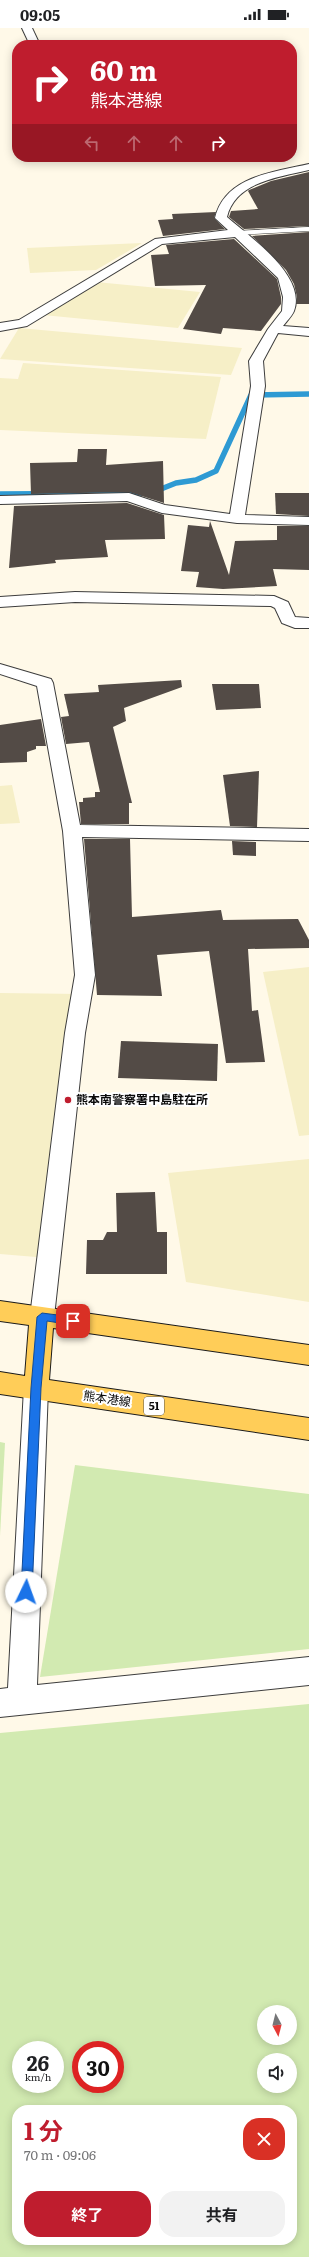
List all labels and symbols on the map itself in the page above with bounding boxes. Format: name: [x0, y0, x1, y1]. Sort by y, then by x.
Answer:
place label: 熊本南警察署中島駐在所: [76, 1090, 208, 1108]
marker: 熊本南警察署中島駐在所: [63, 1095, 73, 1105]
pin: [56, 1304, 90, 1338]
street label: 熊本港線: [82, 1386, 132, 1410]
road number: 51: [144, 1397, 164, 1415]
position arrow: [5, 1571, 47, 1613]
north arrow: [257, 2005, 297, 2045]
speed limit sign: 30: [72, 2041, 124, 2093]

